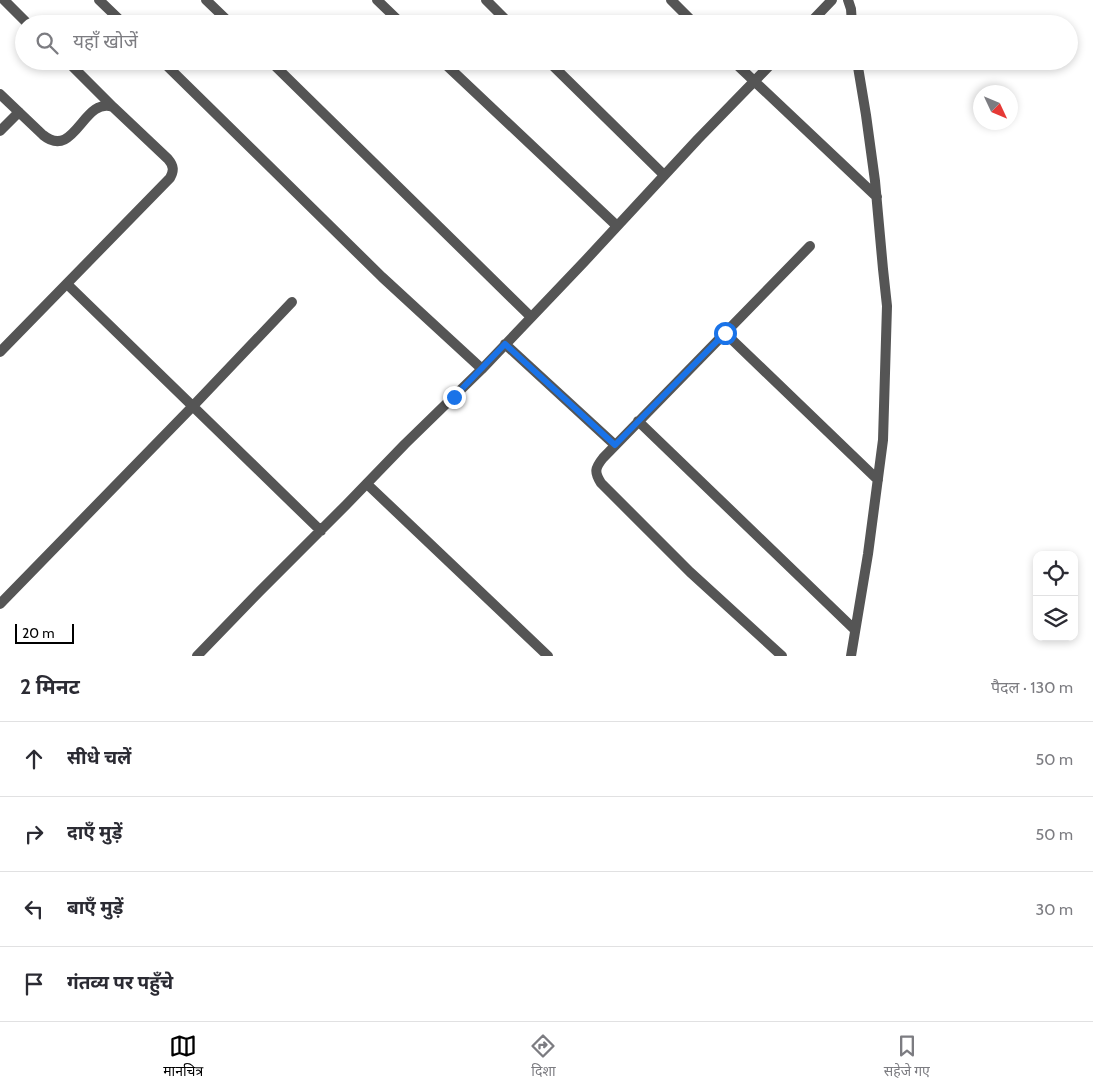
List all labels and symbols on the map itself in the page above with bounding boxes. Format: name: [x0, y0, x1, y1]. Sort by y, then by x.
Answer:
north arrow: [973, 85, 1018, 130]
route start: [714, 322, 737, 345]
route end: [443, 386, 466, 409]
scale bar: [15, 621, 74, 644]

